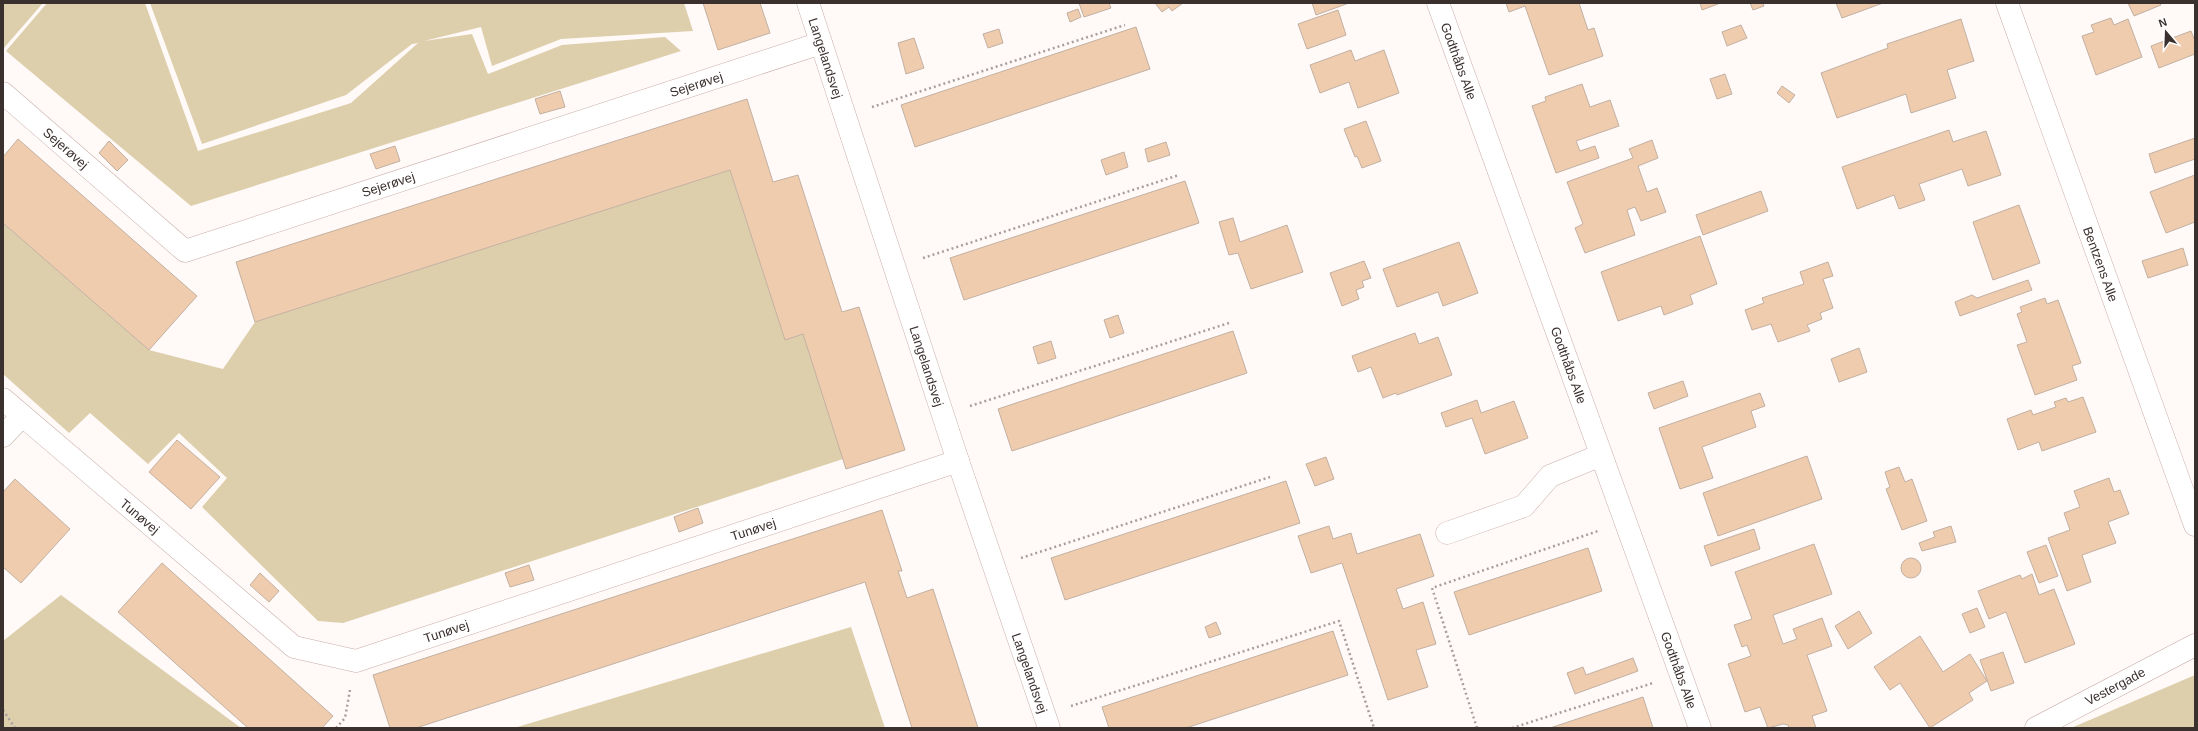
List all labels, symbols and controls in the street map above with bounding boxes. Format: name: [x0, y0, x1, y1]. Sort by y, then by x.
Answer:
north arrow: [2146, 12, 2186, 52]
street label: Langelandsvej: [805, 16, 846, 100]
text: N: [2157, 16, 2169, 30]
street label: Godthåbs Alle: [1438, 21, 1479, 102]
street label: Sejerøvej: [668, 69, 725, 100]
street label: Sejerøvej: [40, 125, 91, 172]
street label: Sejerøvej: [360, 169, 417, 200]
street label: Bentzens Alle: [2080, 225, 2121, 304]
street label: Langelandsvej: [906, 324, 947, 408]
street label: Godthåbs Alle: [1548, 325, 1589, 406]
street label: Tunøvej: [117, 496, 162, 537]
street label: Tunøvej: [729, 515, 778, 544]
street label: Tunøvej: [422, 617, 471, 646]
street label: Godthåbs Alle: [1658, 630, 1699, 711]
street label: Langelandsvej: [1009, 631, 1050, 715]
street label: Vestergade: [2083, 664, 2148, 709]

